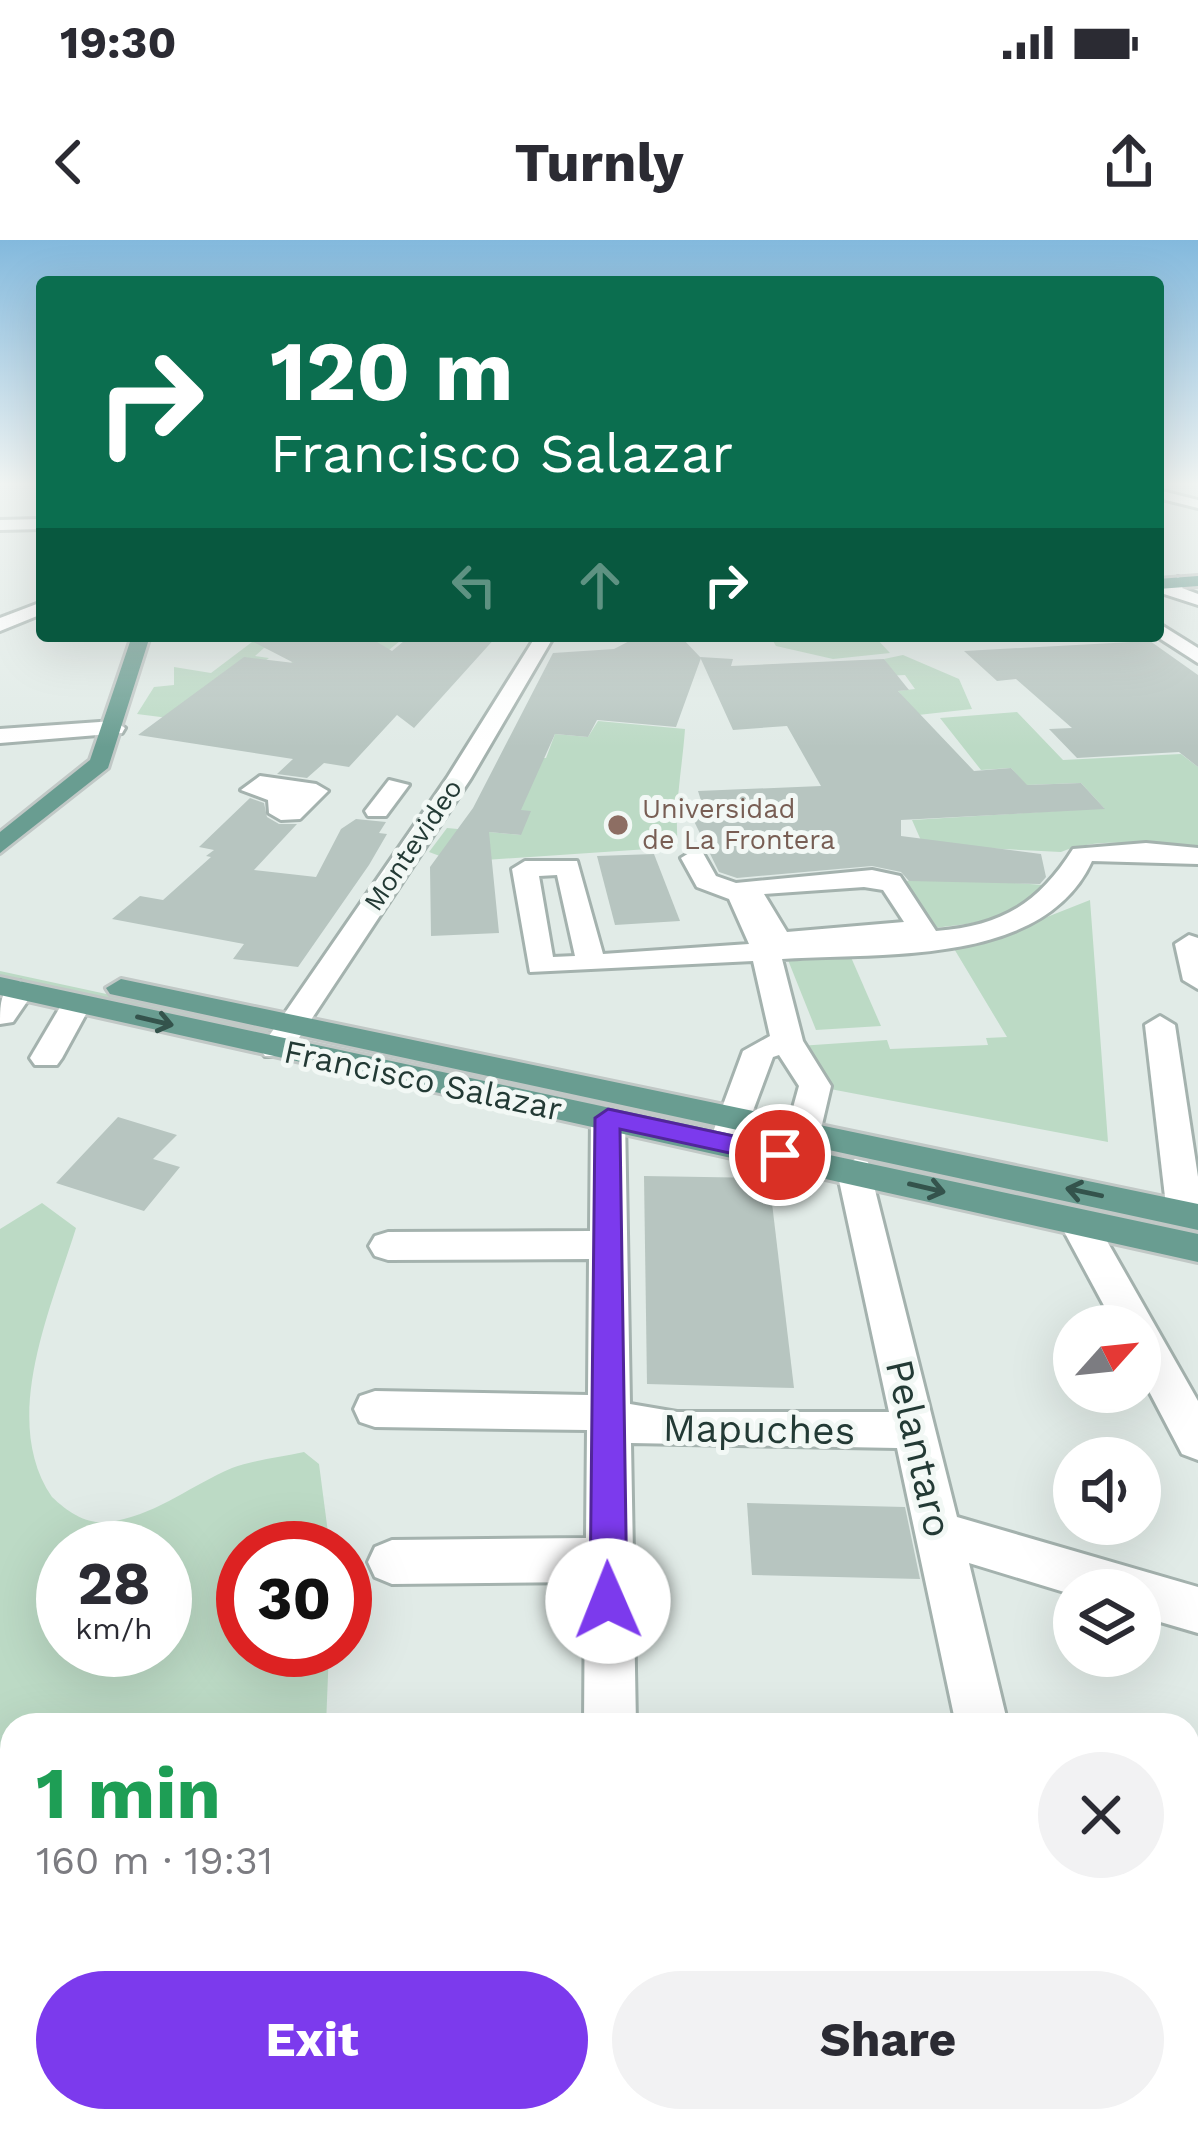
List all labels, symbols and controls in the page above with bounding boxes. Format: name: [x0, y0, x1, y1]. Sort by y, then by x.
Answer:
text: 19:30: [60, 16, 176, 69]
icon: back: [36, 129, 102, 195]
icon: share: [1096, 129, 1162, 195]
text: Turnly: [514, 131, 684, 194]
text: 120 m: [270, 322, 513, 420]
icon: right: [72, 324, 228, 480]
text: Francisco Salazar: [270, 422, 733, 485]
icon: left: [441, 552, 507, 618]
icon: ahead: [567, 552, 633, 618]
icon: right: [693, 552, 759, 618]
street label: Montevideo: [357, 773, 469, 917]
place label: Universidad de La Frontera: [642, 793, 835, 856]
marker: Universidad de La Frontera: [605, 812, 631, 838]
one-way arrow: [135, 1011, 173, 1034]
street label: Francisco Salazar: [280, 1031, 566, 1129]
pin: [729, 1104, 831, 1206]
icon: arrive: [747, 1122, 813, 1188]
one-way arrow: [908, 1178, 946, 1200]
one-way arrow: [1065, 1180, 1103, 1203]
north arrow: [1053, 1305, 1161, 1413]
map controls: [1053, 1305, 1161, 1677]
street label: Pelantaro: [877, 1355, 961, 1541]
street label: Mapuches: [662, 1405, 856, 1453]
button: sound: [1053, 1437, 1161, 1545]
speed limit sign: 30: [216, 1521, 372, 1677]
position arrow: [545, 1538, 671, 1664]
text: 28: [77, 1548, 151, 1619]
button: layers: [1053, 1569, 1161, 1677]
text: km/h: [75, 1611, 153, 1646]
text: 1 min: [36, 1751, 221, 1835]
button: close: [1038, 1752, 1164, 1878]
text: 160 m · 19:31: [36, 1838, 273, 1883]
button: Exit: [36, 1971, 588, 2109]
button: Share: [612, 1971, 1164, 2109]

